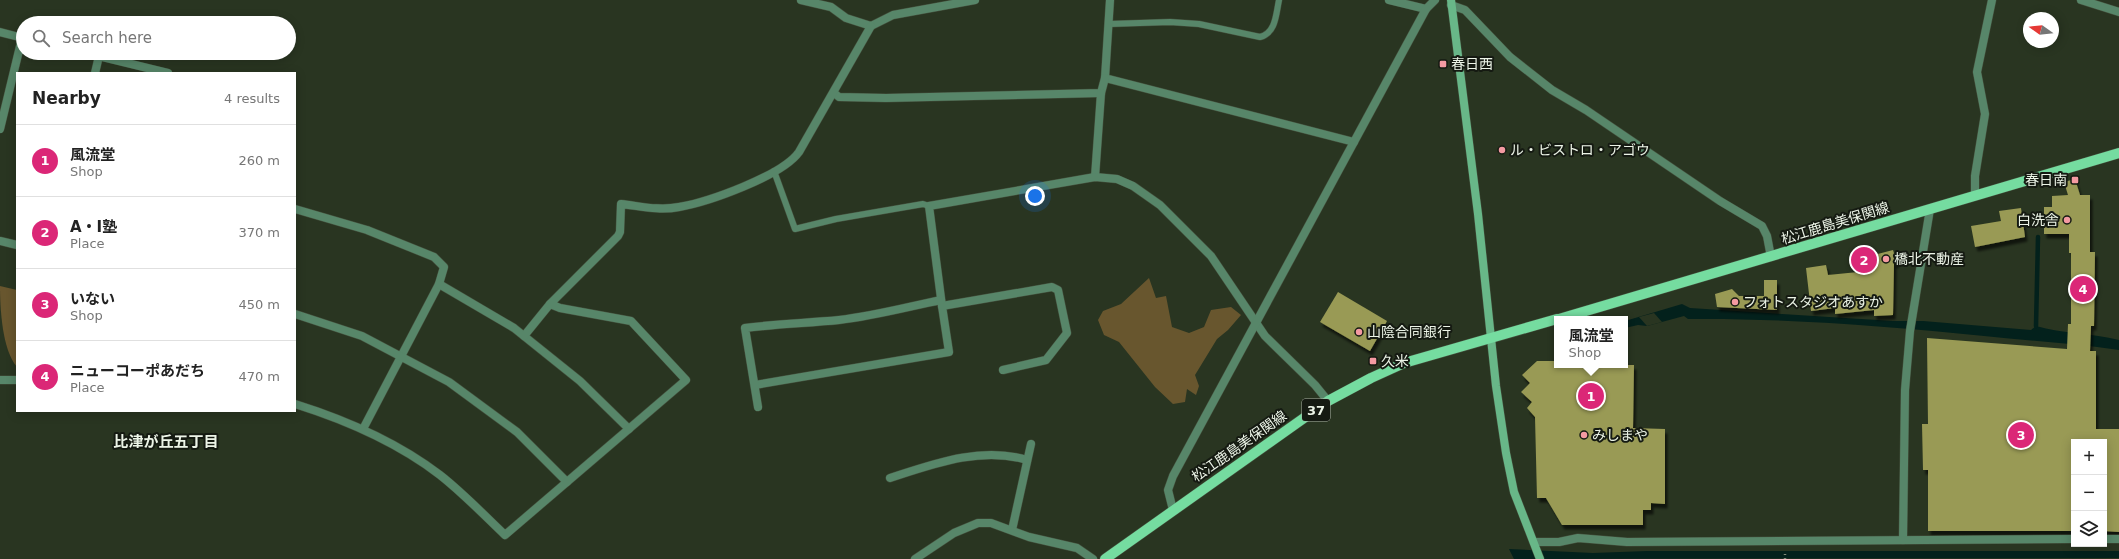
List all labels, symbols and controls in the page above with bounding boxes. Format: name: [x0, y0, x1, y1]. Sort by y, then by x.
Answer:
north arrow: [2023, 12, 2059, 48]
search box: [16, 16, 296, 60]
icon: search: [30, 27, 52, 49]
text: Search here: [62, 29, 152, 47]
place label: 春日西: [1451, 56, 1493, 72]
marker: 春日西: [1438, 59, 1448, 69]
text: Nearby: [32, 88, 101, 108]
text: 4 results: [224, 91, 280, 106]
place label: ル・ビストロ・アゴウ: [1510, 142, 1650, 158]
marker: ル・ビストロ・アゴウ: [1497, 145, 1507, 155]
text: 風流堂: [70, 146, 115, 164]
text: 1: [40, 153, 50, 168]
text: 260 m: [238, 153, 280, 168]
text: Shop: [70, 164, 103, 179]
place label: 春日南: [2025, 172, 2067, 188]
marker: 春日南: [2070, 175, 2080, 185]
your location: [1025, 186, 1045, 206]
street label: 松江鹿島美保関線: [1779, 199, 1891, 247]
place label: 白洗舎: [2017, 212, 2059, 228]
marker: 白洗舎: [2062, 215, 2072, 225]
text: A・I塾: [70, 218, 117, 236]
text: 2: [40, 225, 50, 240]
text: 370 m: [238, 225, 280, 240]
text: Place: [70, 236, 105, 251]
pin: 2: [1851, 245, 1877, 275]
place label: 橋北不動産: [1894, 251, 1964, 267]
marker: 橋北不動産: [1881, 254, 1891, 264]
pin: 4: [2070, 274, 2096, 304]
text: いない: [70, 290, 115, 308]
place label: フォトスタジオあすか: [1743, 294, 1883, 310]
text: 3: [40, 297, 50, 312]
text: 450 m: [238, 297, 280, 312]
marker: フォトスタジオあすか: [1730, 297, 1740, 307]
text: Shop: [70, 308, 103, 323]
popup: [1554, 316, 1628, 368]
place label: 山陰合同銀行: [1367, 324, 1451, 340]
marker: 山陰合同銀行: [1354, 327, 1364, 337]
text: 風流堂: [1568, 327, 1614, 345]
text: Shop: [1568, 345, 1601, 360]
place label: 久米: [1381, 353, 1409, 369]
marker: 久米: [1368, 356, 1378, 366]
text: ニューコーポあだち: [70, 362, 205, 380]
text: 4: [40, 369, 50, 384]
text: 470 m: [238, 369, 280, 384]
text: Place: [70, 380, 105, 395]
pin: 1: [1578, 381, 1604, 411]
road number: 37: [1302, 399, 1330, 421]
street label: 松江鹿島美保関線: [1189, 407, 1289, 485]
pin: 3: [2008, 420, 2034, 450]
place label: みしまや: [1592, 427, 1648, 443]
marker: みしまや: [1579, 430, 1589, 440]
district label: 比津が丘五丁目: [113, 433, 219, 451]
map controls: [2071, 439, 2107, 547]
button: +: [2071, 439, 2107, 475]
button: −: [2071, 475, 2107, 511]
button: layers: [2071, 511, 2107, 547]

